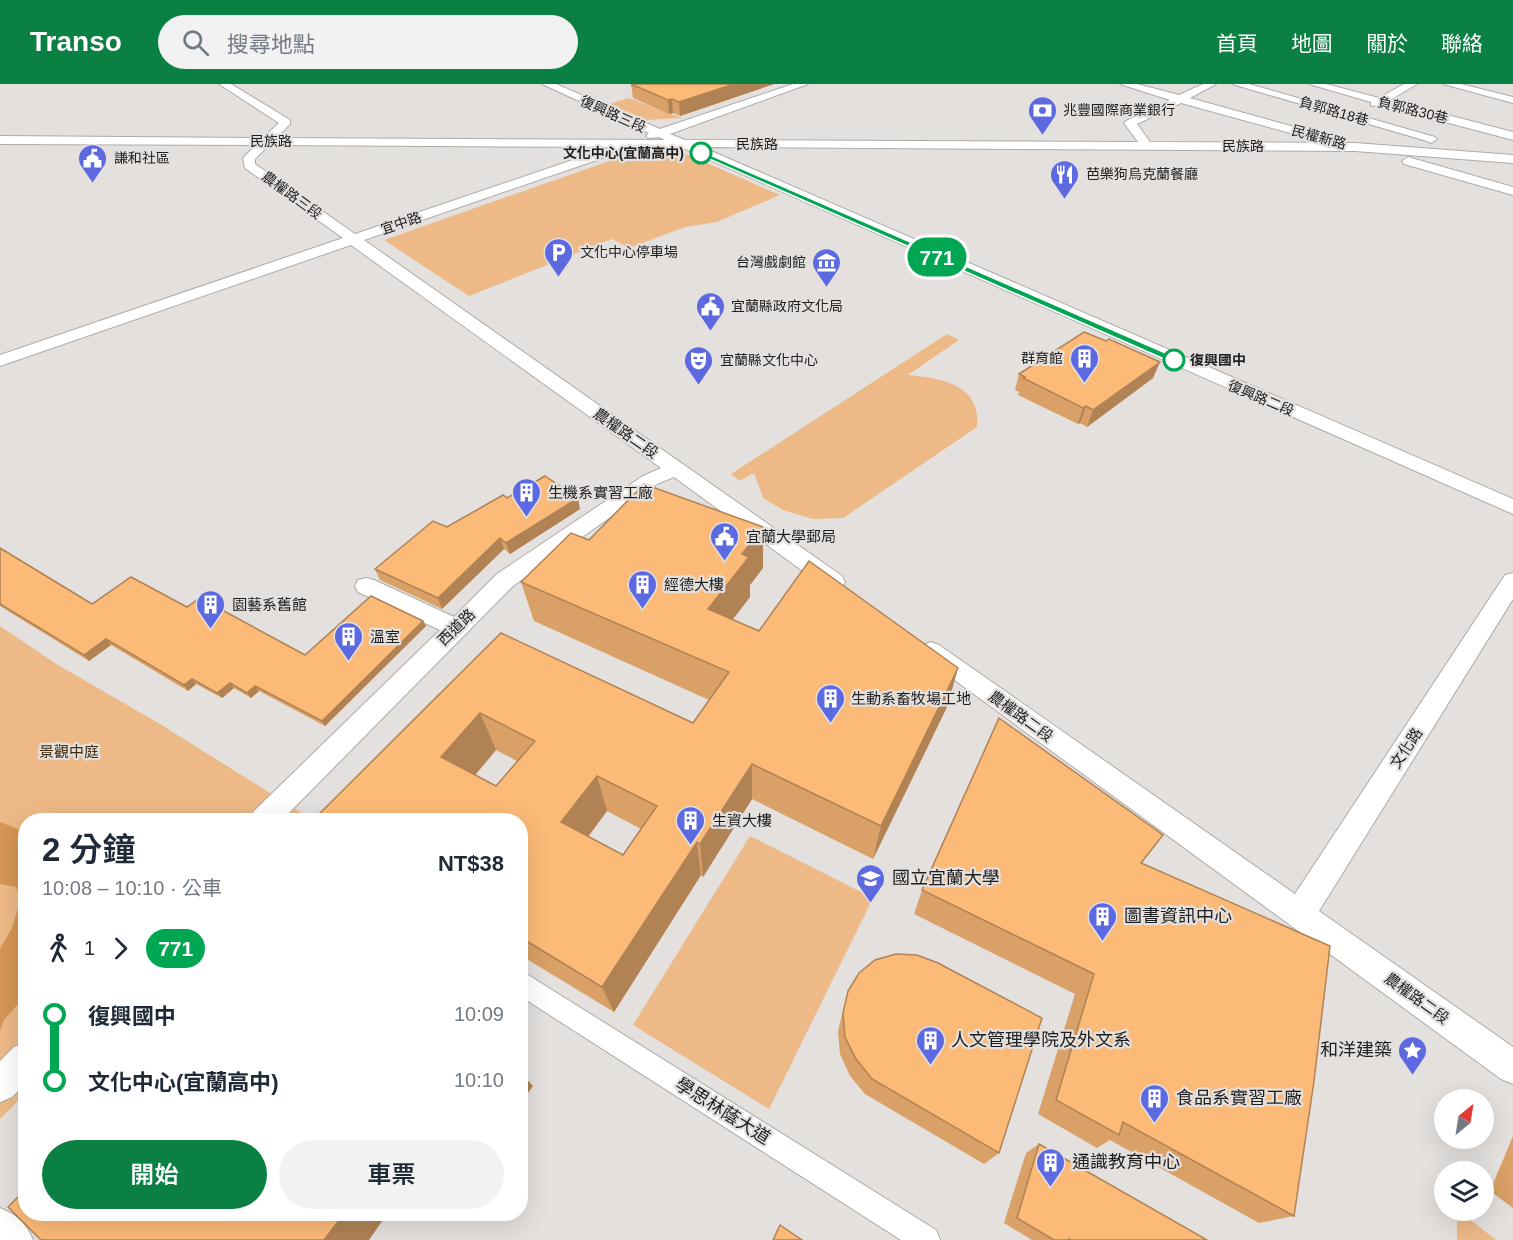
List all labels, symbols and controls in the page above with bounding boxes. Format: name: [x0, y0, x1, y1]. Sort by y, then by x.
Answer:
search box: [158, 15, 578, 69]
text: Transo: [30, 26, 122, 57]
icon: search: [179, 26, 212, 59]
text: 搜尋地點: [227, 32, 315, 57]
text: 首頁: [1216, 32, 1258, 55]
text: 地圖: [1291, 32, 1333, 55]
text: 關於: [1366, 32, 1408, 55]
text: 聯絡: [1441, 32, 1483, 55]
street label: 復興路三段: [578, 92, 648, 136]
street label: 負郭路18巷: [1297, 93, 1371, 129]
bank icon: 兆豐國際商業銀行: [1026, 94, 1058, 136]
street label: 負郭路30巷: [1376, 94, 1450, 126]
place label: 兆豐國際商業銀行: [1063, 102, 1175, 118]
street label: 民權新路: [1290, 122, 1348, 152]
street label: 民族路: [250, 133, 292, 149]
street label: 民族路: [736, 136, 778, 152]
street label: 民族路: [1222, 138, 1264, 154]
public building icon: 謙和社區: [77, 142, 109, 184]
marker: 文化中心(宜蘭高中): [690, 142, 712, 164]
place label: 文化中心(宜蘭高中): [563, 145, 684, 161]
place label: 謙和社區: [114, 150, 170, 166]
restaurant icon: 芭樂狗烏克蘭餐廳: [1049, 158, 1081, 200]
place label: 芭樂狗烏克蘭餐廳: [1086, 166, 1198, 182]
street label: 農權路三段: [259, 168, 325, 222]
street label: 宜中路: [379, 209, 423, 237]
parking icon: 文化中心停車場: [543, 236, 575, 278]
line badge: 771: [902, 238, 972, 276]
place label: 文化中心停車場: [580, 244, 678, 260]
museum icon: 台灣戲劇館: [811, 246, 843, 288]
text: 771: [919, 246, 955, 269]
place label: 台灣戲劇館: [736, 254, 806, 270]
public building icon: 宜蘭縣政府文化局: [694, 290, 726, 332]
place label: 宜蘭縣政府文化局: [731, 298, 843, 314]
building icon: 群育館: [1068, 342, 1100, 384]
theatre icon: 宜蘭縣文化中心: [683, 344, 715, 386]
marker: 復興國中: [1163, 349, 1185, 371]
place label: 群育館: [1021, 350, 1063, 366]
place label: 宜蘭縣文化中心: [720, 352, 818, 368]
place label: 復興國中: [1190, 352, 1246, 368]
street label: 復興路二段: [1226, 377, 1296, 419]
street label: 農權路二段: [590, 405, 662, 461]
building icon: 生機系實習工廠: [511, 476, 543, 518]
place label: 生機系實習工廠: [548, 484, 653, 501]
public building icon: 宜蘭大學郵局: [709, 520, 741, 562]
place label: 宜蘭大學郵局: [746, 528, 836, 545]
building icon: 經德大樓: [627, 568, 659, 610]
place label: 經德大樓: [664, 576, 724, 593]
building icon: 園藝系舊館: [195, 588, 227, 630]
place label: 園藝系舊館: [232, 596, 307, 613]
street label: 西道路: [434, 605, 478, 649]
building icon: 溫室: [333, 620, 365, 662]
place label: 溫室: [370, 628, 400, 645]
building icon: 生動系畜牧場工地: [814, 682, 846, 724]
street label: 農權路二段: [986, 687, 1056, 745]
place label: 生動系畜牧場工地: [851, 690, 971, 707]
street label: 文化路: [1387, 724, 1425, 772]
park label: 景觀中庭: [39, 743, 99, 760]
building icon: 生資大樓: [675, 804, 707, 846]
place label: 生資大樓: [712, 812, 772, 829]
text: 2 分鐘: [42, 831, 136, 868]
text: NT$38: [438, 851, 504, 876]
school or university icon: 國立宜蘭大學: [855, 862, 887, 904]
place label: 國立宜蘭大學: [892, 868, 1000, 888]
text: 10:08 – 10:10 · 公車: [42, 877, 222, 899]
building icon: 圖書資訊中心: [1087, 900, 1119, 942]
place label: 圖書資訊中心: [1124, 906, 1232, 926]
icon: walk: [42, 932, 75, 965]
icon: forward: [104, 932, 137, 965]
text: 1: [84, 937, 95, 959]
text: 771: [158, 937, 193, 960]
street label: 農權路二段: [1382, 969, 1452, 1027]
text: 10:09: [454, 1003, 504, 1025]
text: 復興國中: [88, 1004, 176, 1029]
building icon: 人文管理學院及外文系: [914, 1024, 946, 1066]
place label: 人文管理學院及外文系: [951, 1030, 1131, 1050]
place icon: 和洋建築: [1397, 1034, 1429, 1076]
place label: 和洋建築: [1320, 1040, 1392, 1060]
text: 10:10: [454, 1069, 504, 1091]
text: 文化中心(宜蘭高中): [88, 1070, 279, 1095]
street label: 學思林蔭大道: [672, 1074, 774, 1148]
building icon: 食品系實習工廠: [1139, 1082, 1171, 1124]
place label: 食品系實習工廠: [1176, 1088, 1302, 1108]
north arrow: [1434, 1089, 1494, 1149]
map controls: [1434, 1089, 1494, 1221]
button: 開始: [42, 1140, 267, 1209]
button: 車票: [279, 1140, 504, 1209]
building icon: 通識教育中心: [1035, 1146, 1067, 1188]
place label: 通識教育中心: [1072, 1152, 1180, 1172]
button: layers: [1434, 1161, 1494, 1221]

